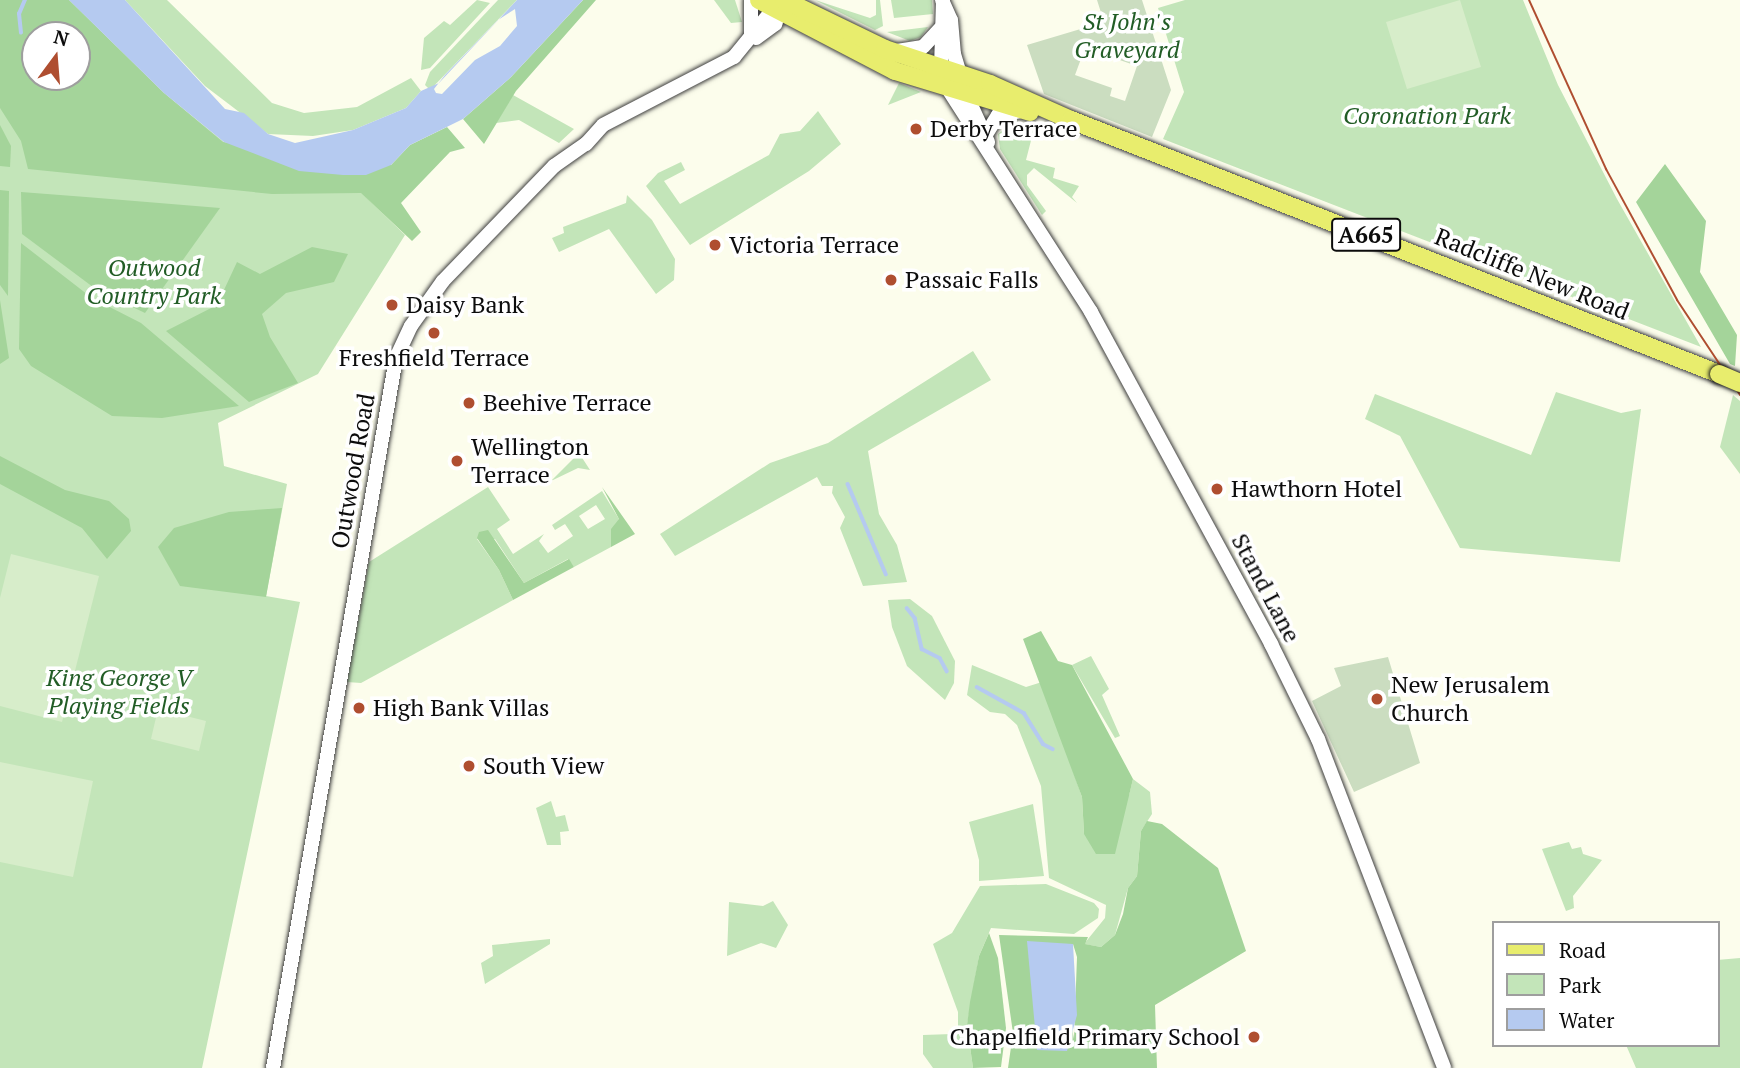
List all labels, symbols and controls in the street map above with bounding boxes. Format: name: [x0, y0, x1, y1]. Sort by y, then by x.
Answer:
park label: St John's Graveyard: [1074, 8, 1180, 64]
north arrow: [21, 21, 91, 91]
text: N: [51, 23, 72, 51]
park label: Coronation Park: [1343, 102, 1511, 130]
place label: Derby Terrace: [930, 115, 1078, 143]
marker: Derby Terrace: [908, 121, 924, 137]
road number: A665: [1331, 216, 1401, 254]
street label: Radcliffe New Road: [1431, 222, 1633, 326]
place label: Victoria Terrace: [729, 231, 899, 259]
marker: Victoria Terrace: [707, 237, 723, 253]
park label: Outwood Country Park: [87, 254, 221, 310]
place label: Passaic Falls: [905, 266, 1039, 294]
marker: Passaic Falls: [883, 272, 899, 288]
place label: Daisy Bank: [406, 291, 524, 319]
marker: Daisy Bank: [384, 297, 400, 313]
marker: Freshfield Terrace: [426, 325, 442, 341]
place label: Freshfield Terrace: [339, 344, 529, 372]
place label: Beehive Terrace: [483, 389, 652, 417]
street label: Outwood Road: [325, 391, 381, 551]
marker: Beehive Terrace: [461, 395, 477, 411]
place label: Wellington Terrace: [471, 433, 589, 489]
marker: Wellington Terrace: [449, 453, 465, 469]
place label: Hawthorn Hotel: [1231, 475, 1402, 503]
marker: Hawthorn Hotel: [1209, 481, 1225, 497]
street label: Stand Lane: [1225, 529, 1307, 647]
park label: King George V Playing Fields: [46, 664, 192, 720]
place label: New Jerusalem Church: [1391, 671, 1550, 727]
marker: New Jerusalem Church: [1369, 691, 1385, 707]
place label: High Bank Villas: [373, 694, 550, 722]
marker: High Bank Villas: [351, 700, 367, 716]
place label: South View: [483, 752, 605, 780]
marker: South View: [461, 758, 477, 774]
legend: [1492, 921, 1719, 1047]
text: Road: [1559, 936, 1606, 964]
text: Park: [1559, 971, 1601, 999]
text: Water: [1559, 1006, 1614, 1034]
place label: Chapelfield Primary School: [950, 1023, 1240, 1051]
marker: Chapelfield Primary School: [1246, 1029, 1262, 1045]

